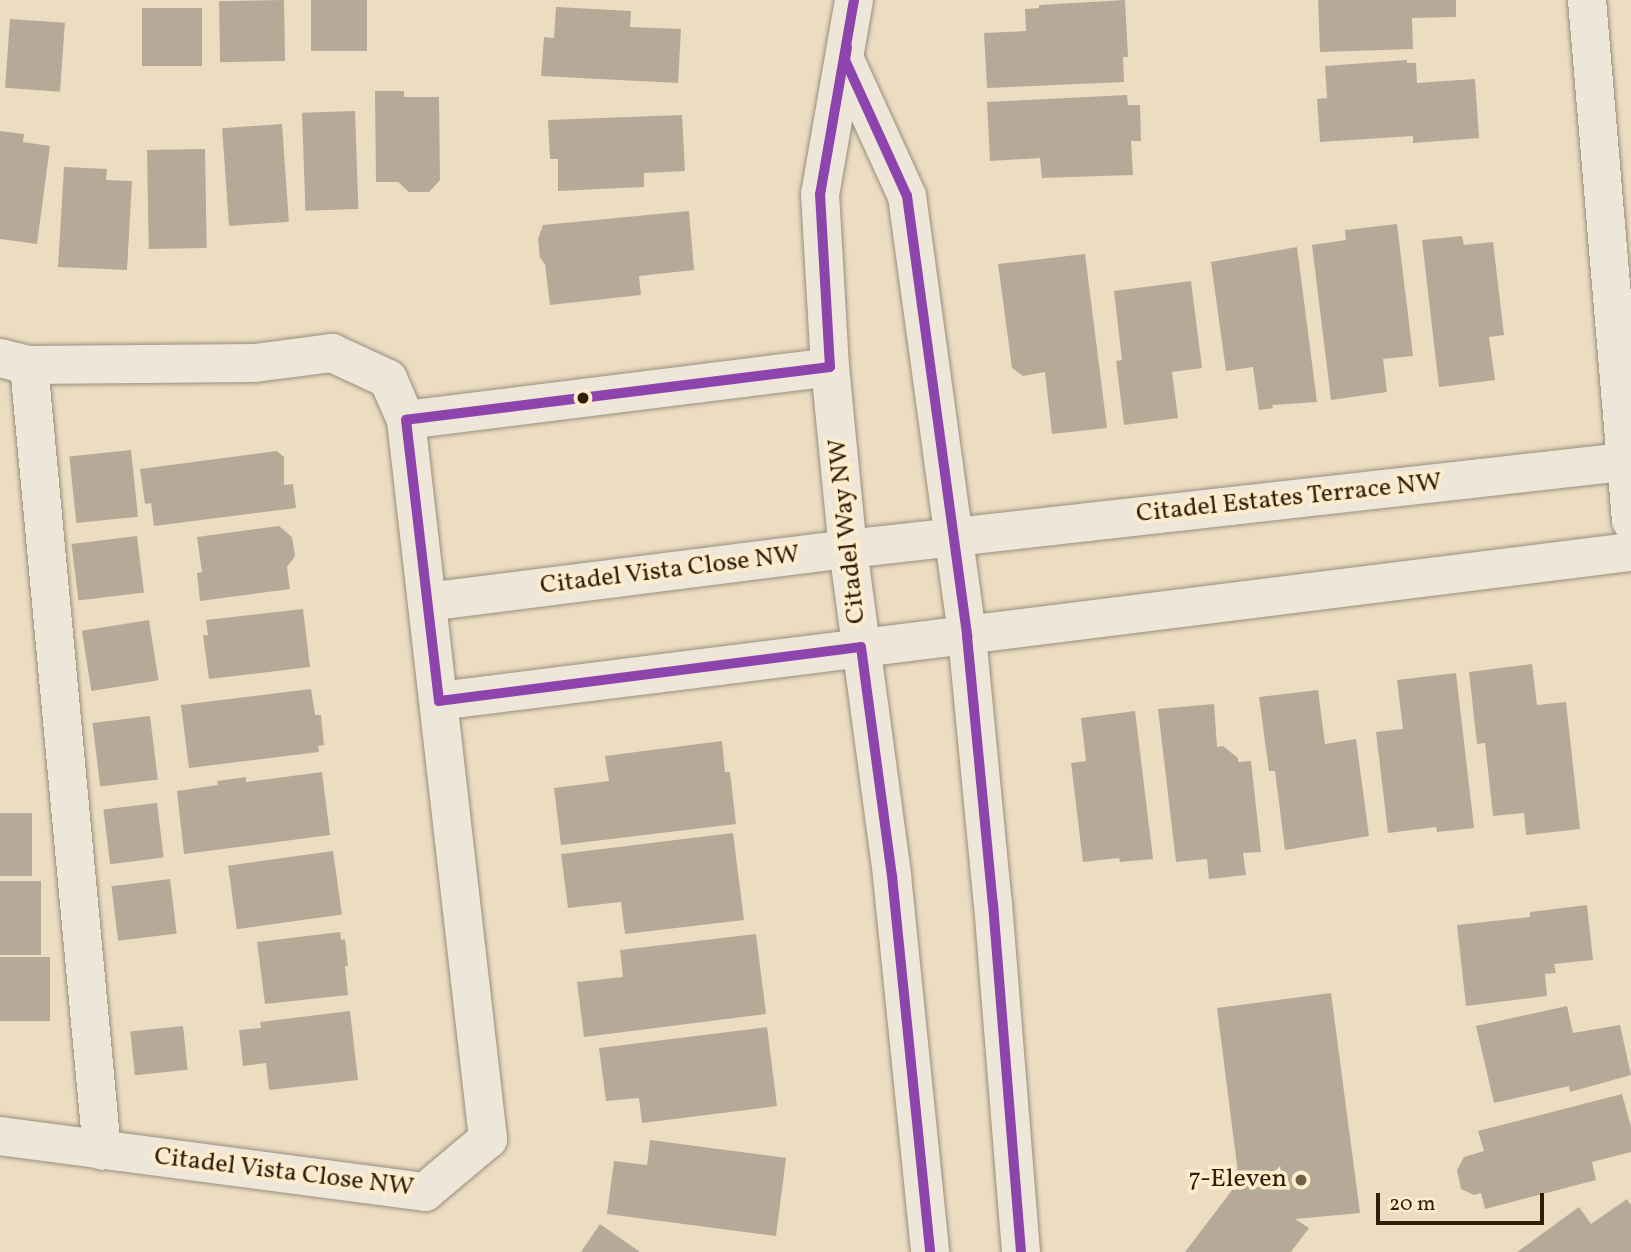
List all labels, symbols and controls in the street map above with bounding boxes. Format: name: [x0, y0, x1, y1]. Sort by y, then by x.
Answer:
unlabelled marker: [576, 391, 590, 405]
street label: Citadel Way NW: [823, 436, 873, 626]
street label: Citadel Estates Terrace NW: [1134, 467, 1444, 531]
street label: Citadel Vista Close NW: [538, 540, 802, 602]
street label: Citadel Vista Close NW: [152, 1142, 416, 1204]
place label: 7-Eleven: [1189, 1164, 1287, 1196]
marker: 7-Eleven: [1293, 1172, 1309, 1188]
scale bar: [1379, 1178, 1547, 1222]
text: 20 m: [1389, 1190, 1435, 1219]

